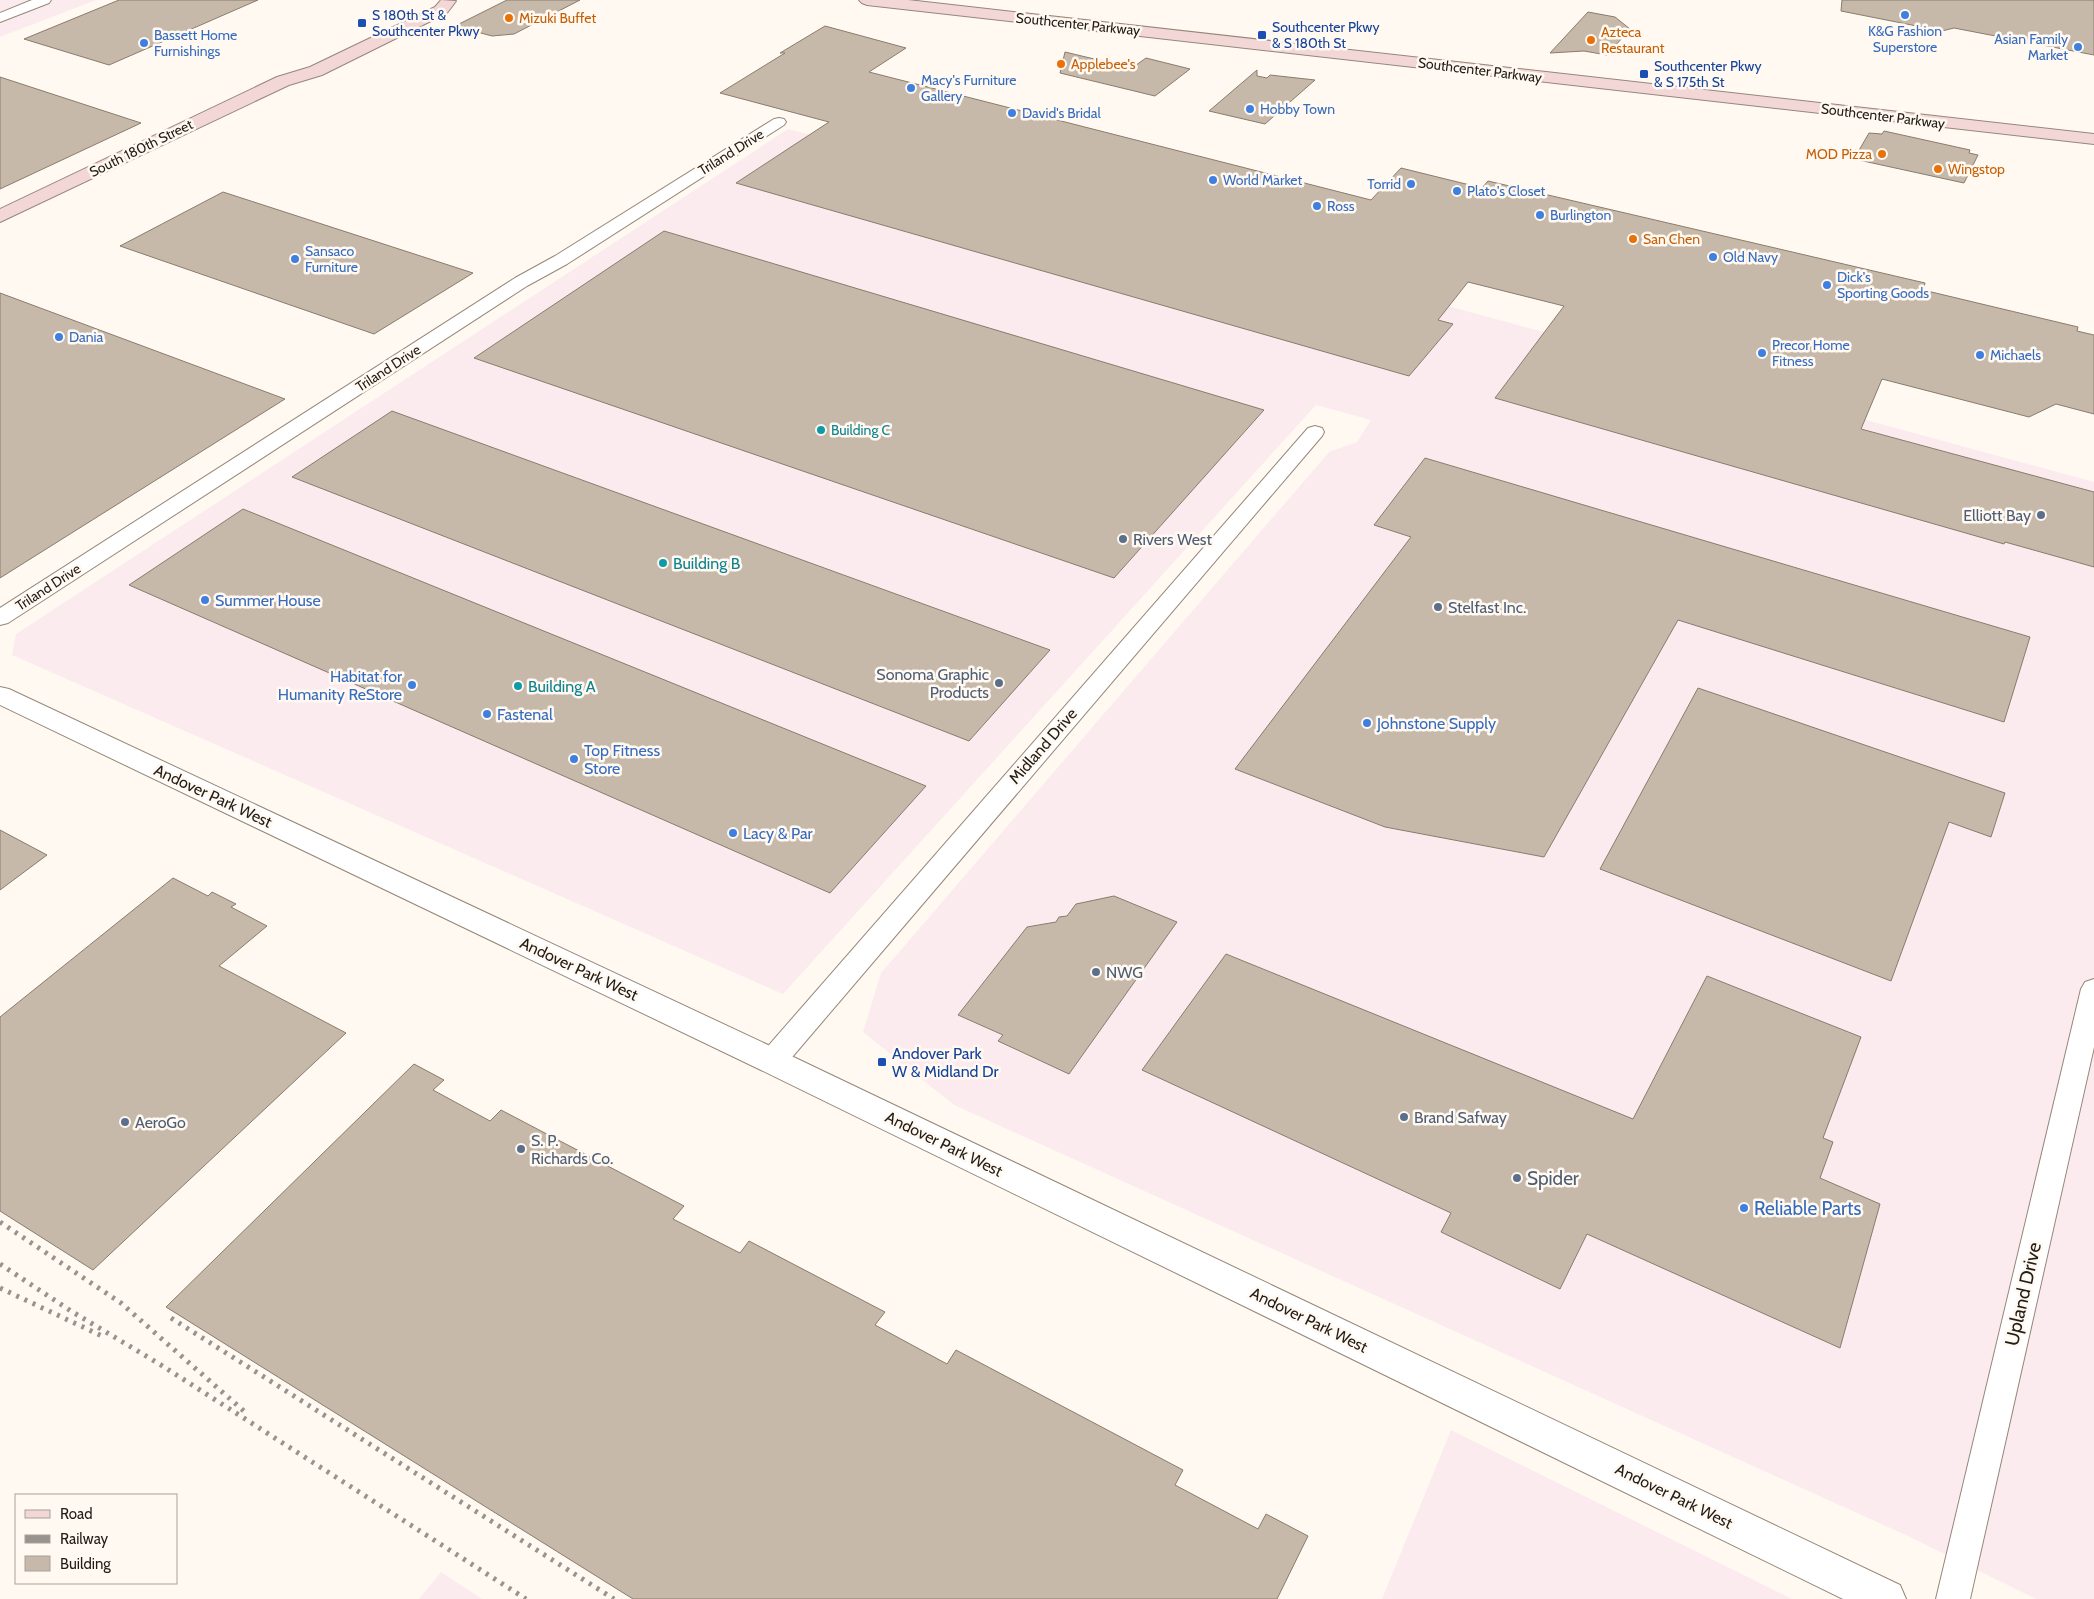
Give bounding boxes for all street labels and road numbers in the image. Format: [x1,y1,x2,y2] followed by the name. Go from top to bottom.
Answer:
[1015,9,1141,39] street label: Southcenter Parkway
[1417,53,1543,87] street label: Southcenter Parkway
[1820,99,1946,133] street label: Southcenter Parkway
[86,115,196,181] street label: South 180th Street
[695,125,767,179] street label: Triland Drive
[352,340,424,396] street label: Triland Drive
[12,559,84,615] street label: Triland Drive
[1005,704,1081,788] street label: Midland Drive
[151,760,276,832] street label: Andover Park West
[517,933,642,1005] street label: Andover Park West
[882,1107,1006,1181] street label: Andover Park West
[2000,1240,2046,1348] street label: Upland Drive
[1247,1283,1371,1357] street label: Andover Park West
[1612,1459,1736,1533] street label: Andover Park West

